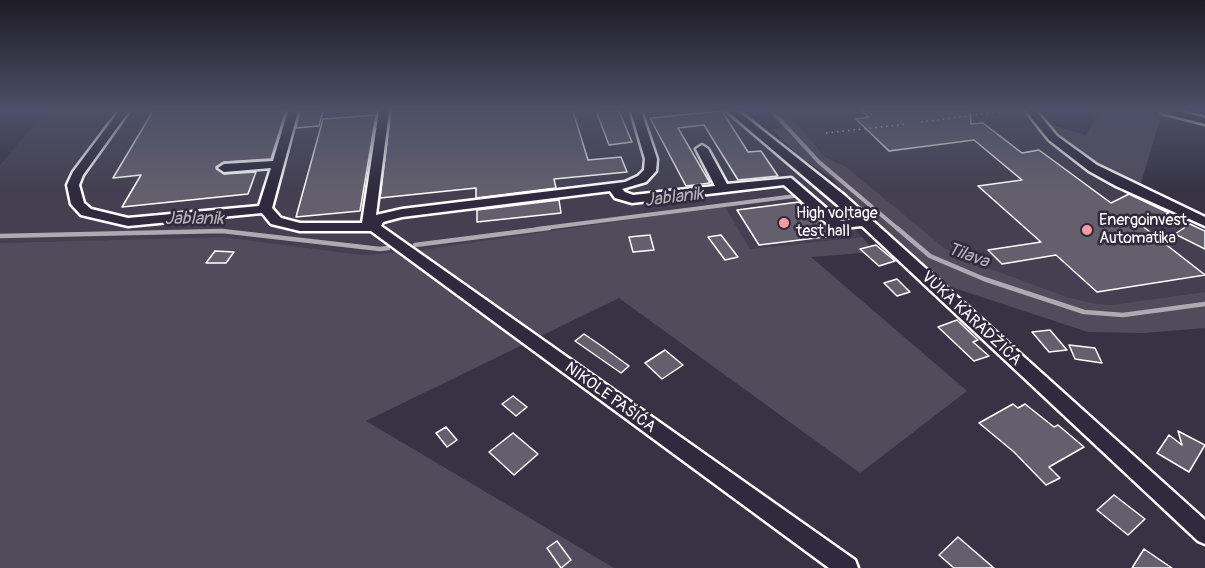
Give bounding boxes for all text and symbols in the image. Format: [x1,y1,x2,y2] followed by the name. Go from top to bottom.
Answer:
[643,184,705,212] water label: Jablanik
[796,204,878,242] place label: High voltage test hall
[165,208,223,230] water label: Jablanik
[1099,211,1187,249] place label: Energoinvest Automatika
[777,216,791,230] marker: High voltage test hall
[1080,223,1094,237] marker: Energoinvest Automatika
[944,239,992,273] water label: Tilava
[917,268,1025,370] street label: VUKA KARADŽIĆA
[561,359,659,437] street label: NIKOLE PAŠIĆA

